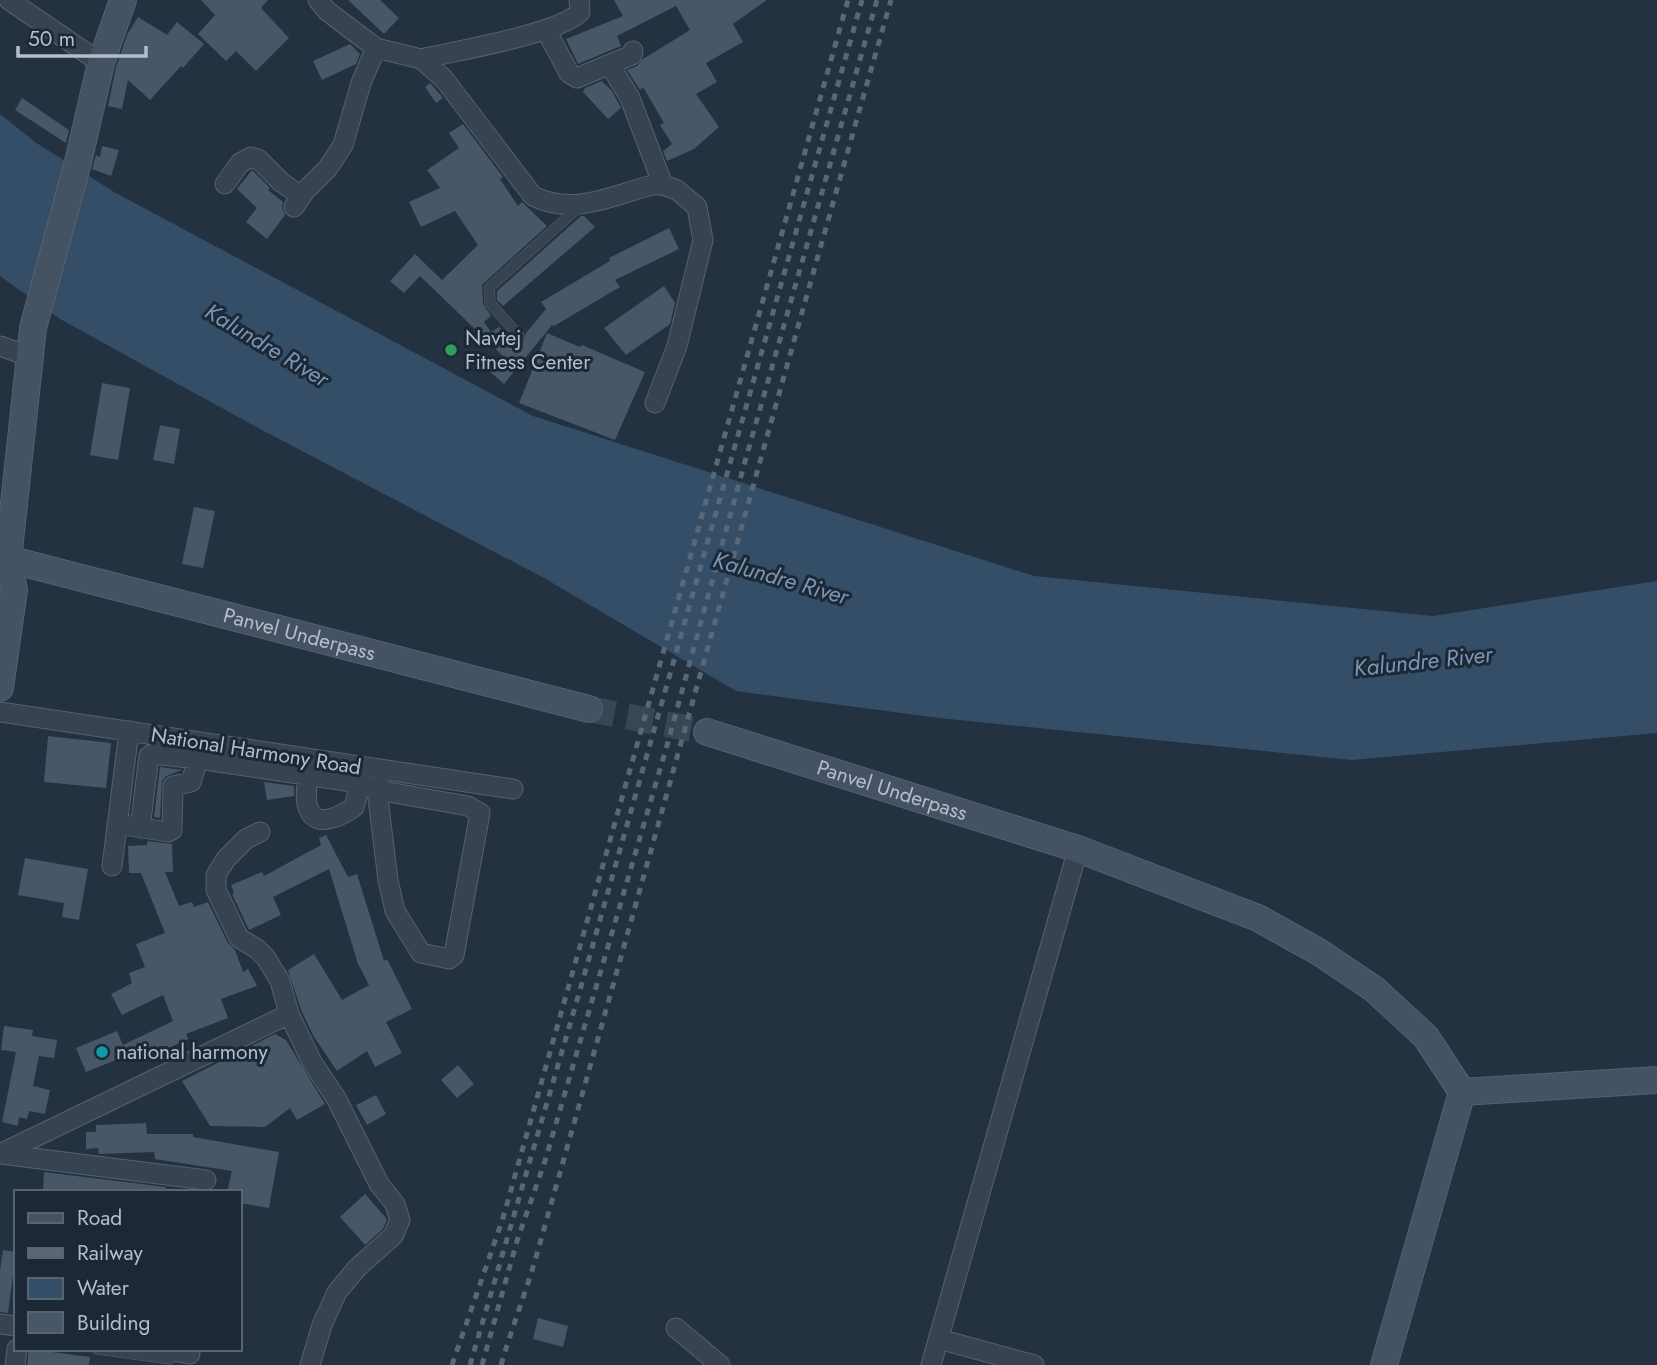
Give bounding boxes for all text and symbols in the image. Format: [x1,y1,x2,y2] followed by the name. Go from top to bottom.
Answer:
[18,14,145,58] scale bar
[28,24,75,54] text: 50 m
[199,295,337,396] water label: Kalundre River
[465,323,591,377] place label: Navtej Fitness Center
[443,342,459,358] marker: Navtej Fitness Center
[709,542,854,614] water label: Kalundre River
[220,600,379,668] street label: Panvel Underpass
[1352,637,1495,685] water label: Kalundre River
[149,720,363,782] street label: National Harmony Road
[813,753,971,828] street label: Panvel Underpass
[116,1037,268,1067] place label: national harmony
[94,1044,110,1060] marker: national harmony
[14,1190,242,1351] legend
[77,1203,122,1233] text: Road
[77,1238,143,1268] text: Railway
[77,1273,130,1303] text: Water
[77,1308,150,1338] text: Building

